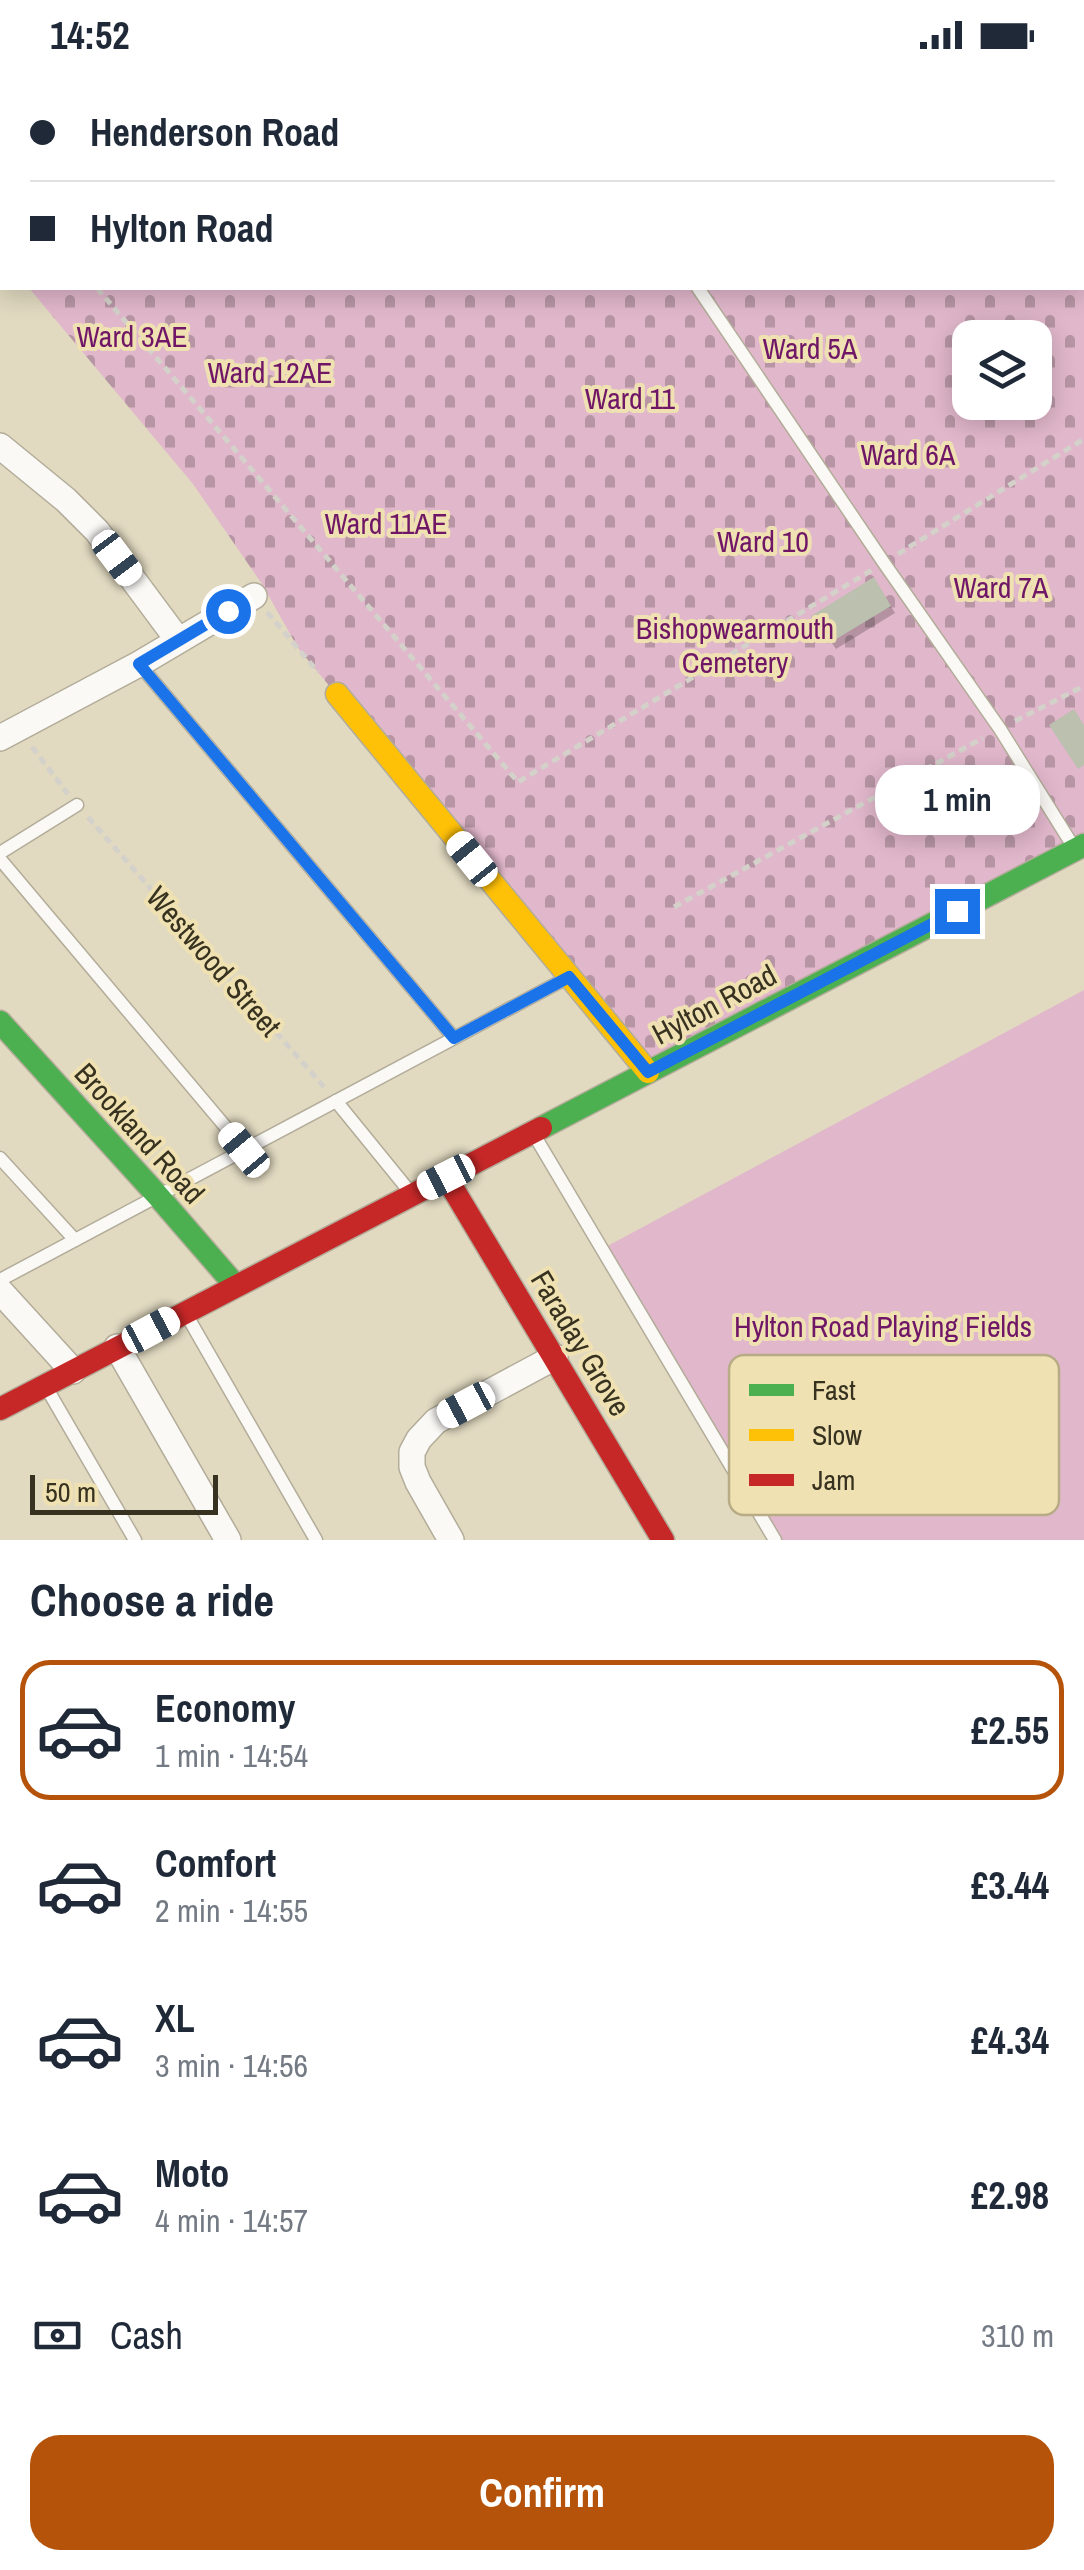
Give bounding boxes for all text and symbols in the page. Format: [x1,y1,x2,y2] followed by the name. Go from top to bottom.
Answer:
[50,10,130,61] text: 14:52
[90,107,339,158] text: Henderson Road
[90,203,274,254] text: Hylton Road
[76,316,188,356] park label: Ward 3AE
[952,320,1052,420] map controls
[952,320,1052,420] button: layers
[763,328,858,368] park label: Ward 5A
[208,352,332,392] park label: Ward 12AE
[585,378,675,418] park label: Ward 11
[861,434,956,474] park label: Ward 6A
[324,503,448,543] park label: Ward 11AE
[717,521,809,561] park label: Ward 10
[87,525,147,591] car
[954,567,1049,607] park label: Ward 7A
[206,589,251,634] route start
[636,608,834,682] park label: Bishopwearmouth Cemetery
[874,766,1040,836] callout: 1 min
[923,778,992,821] text: 1 min
[441,826,503,892] car
[138,877,291,1045] street label: Westwood Street
[935,889,980,934] route end
[645,955,783,1053] street label: Hylton Road
[66,1054,214,1212] street label: Brookland Road
[213,1117,275,1183] car
[412,1150,480,1204] car
[522,1263,640,1423] street label: Faraday Grove
[117,1303,185,1357] car
[734,1306,1032,1346] park label: Hylton Road Playing Fields
[729,1355,1059,1515] legend
[812,1371,856,1409] text: Fast
[432,1378,500,1432] car
[812,1416,862,1454] text: Slow
[812,1461,855,1499] text: Jam
[30,1470,218,1514] scale bar
[45,1473,96,1511] text: 50 m
[30,1569,274,1630] text: Choose a ride
[155,1683,295,1734] text: Economy
[35,1685,125,1775] icon: car
[971,1705,1049,1756] text: £2.55
[155,1734,308,1777] text: 1 min · 14:54
[155,1838,276,1889] text: Comfort
[35,1840,125,1930] icon: car
[971,1860,1049,1911] text: £3.44
[155,1889,308,1932] text: 2 min · 14:55
[155,1993,195,2044] text: XL
[35,1995,125,2085] icon: car
[971,2015,1049,2066] text: £4.34
[155,2044,308,2087] text: 3 min · 14:56
[155,2148,229,2199] text: Moto
[35,2150,125,2240] icon: car
[971,2170,1049,2221] text: £2.98
[155,2199,308,2242] text: 4 min · 14:57
[30,2308,85,2363] icon: cash
[110,2310,183,2361] text: Cash
[981,2314,1054,2357] text: 310 m
[30,2435,1054,2550] button: Confirm

